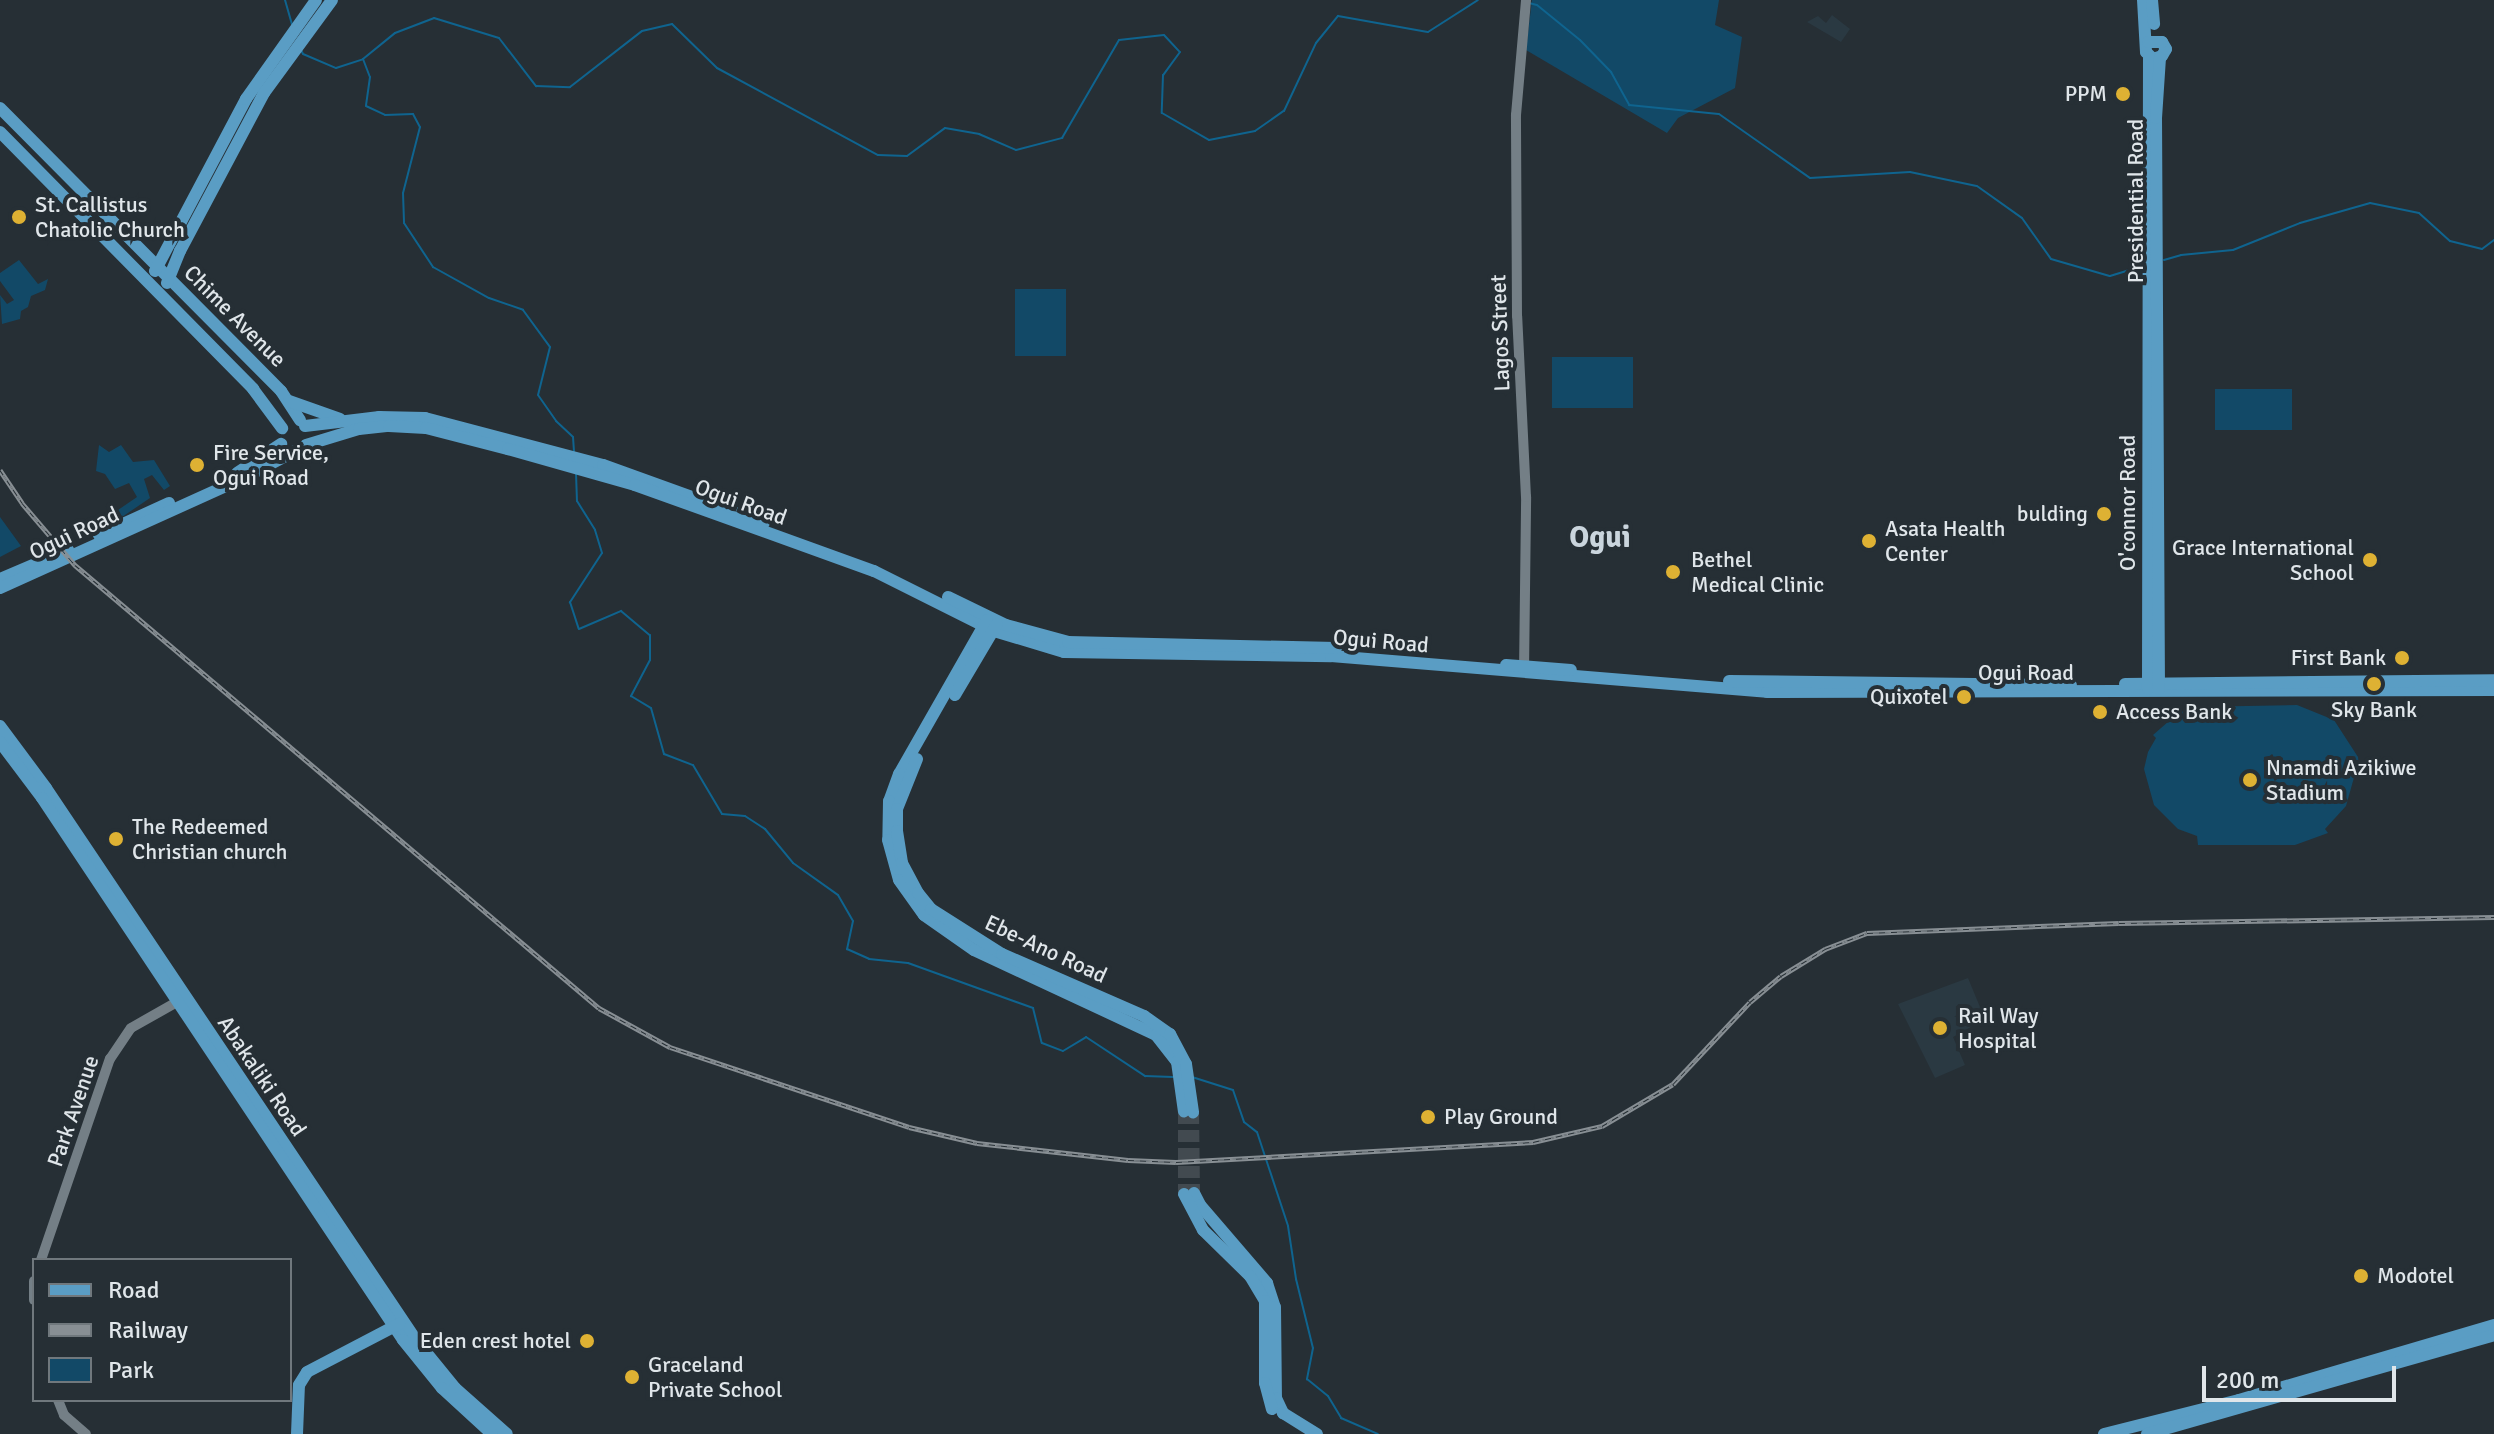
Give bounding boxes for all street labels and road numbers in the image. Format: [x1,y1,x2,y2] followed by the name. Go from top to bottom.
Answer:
[2123,119,2149,283] street label: Presidential Road
[178,259,292,373] street label: Chime Avenue
[1485,274,1515,392] street label: Lagos Street
[2115,435,2141,571] street label: O'connor Road
[691,473,791,531] street label: Ogui Road
[25,501,123,565] street label: Ogui Road
[1332,624,1430,658] street label: Ogui Road
[1978,660,2074,686] street label: Ogui Road
[981,909,1111,989] street label: Ebe-Ano Road
[212,1011,312,1141] street label: Abakaliki Road
[42,1052,104,1170] street label: Park Avenue

